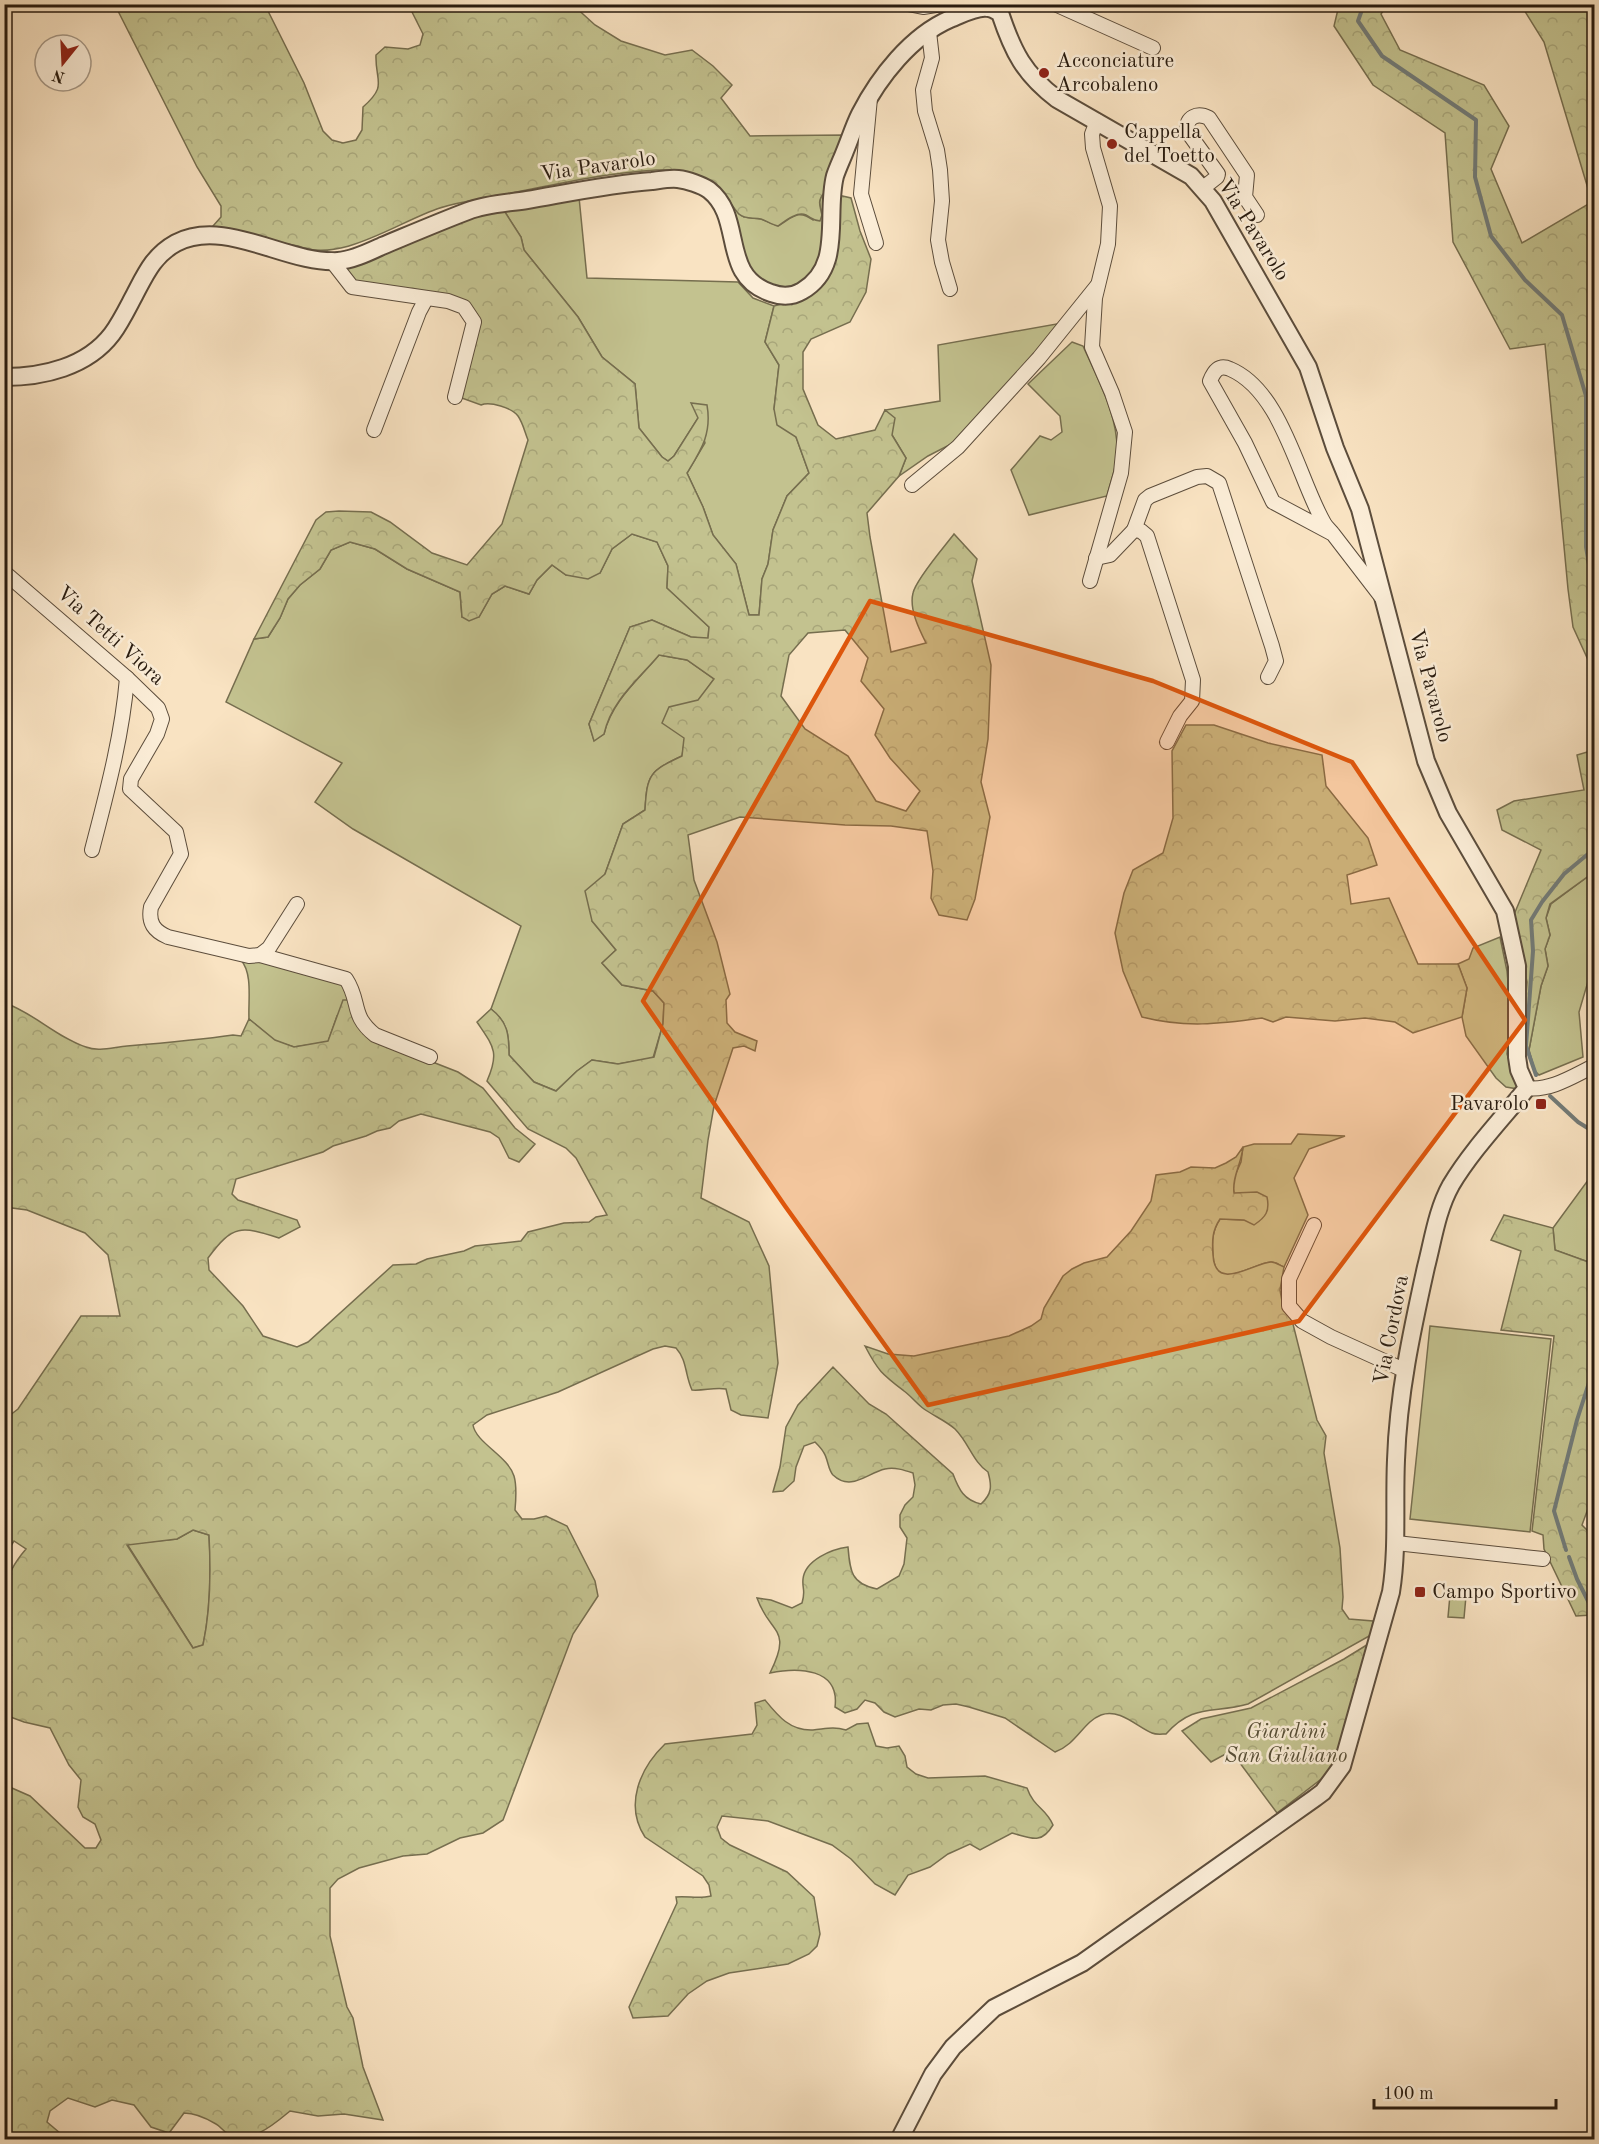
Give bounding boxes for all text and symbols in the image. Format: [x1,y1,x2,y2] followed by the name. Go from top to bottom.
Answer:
[33,33,93,93] north arrow
[1056,51,1174,96] place label: Acconciature Arcobaleno
[50,66,67,85] text: N
[1037,66,1051,80] marker: Acconciature Arcobaleno
[1124,122,1215,167] place label: Cappella del Toetto
[1105,137,1119,151] marker: Cappella del Toetto
[539,149,657,185] street label: Via Pavarolo
[1213,175,1293,285] street label: Via Pavarolo
[52,582,168,690] street label: Via Tetti Viora
[1405,627,1455,745] street label: Via Pavarolo
[1450,1094,1529,1115] place label: Pavarolo
[1534,1097,1548,1111] marker: Pavarolo
[1371,1273,1413,1387] street label: Via Cordova
[1432,1582,1577,1603] place label: Campo Sportivo
[1413,1585,1427,1599] marker: Campo Sportivo
[1225,1722,1347,1767] park label: Giardini San Giuliano
[1374,2072,1556,2110] scale bar
[1383,2085,1434,2103] text: 100 m

